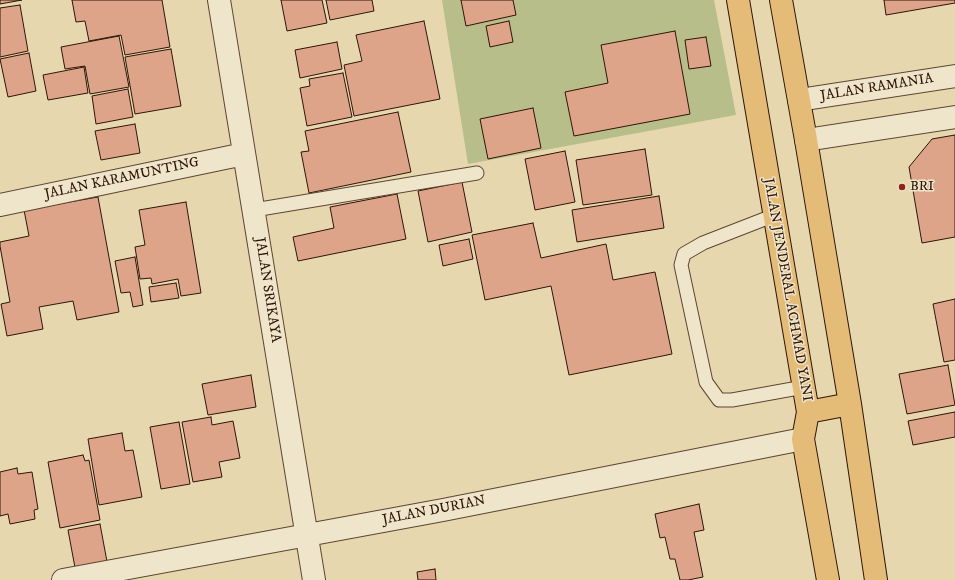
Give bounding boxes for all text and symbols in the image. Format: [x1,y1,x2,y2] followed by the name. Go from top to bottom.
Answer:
[819,71,935,105] street label: JALAN RAMANIA
[43,154,201,204] street label: JALAN KARAMUNTING
[759,177,815,403] street label: JALAN JENDERAL ACHMAD YANI
[910,179,934,195] place label: BRI
[897,182,907,192] marker: BRI
[250,236,284,344] street label: JALAN SRIKAYA
[381,493,487,529] street label: JALAN DURIAN

